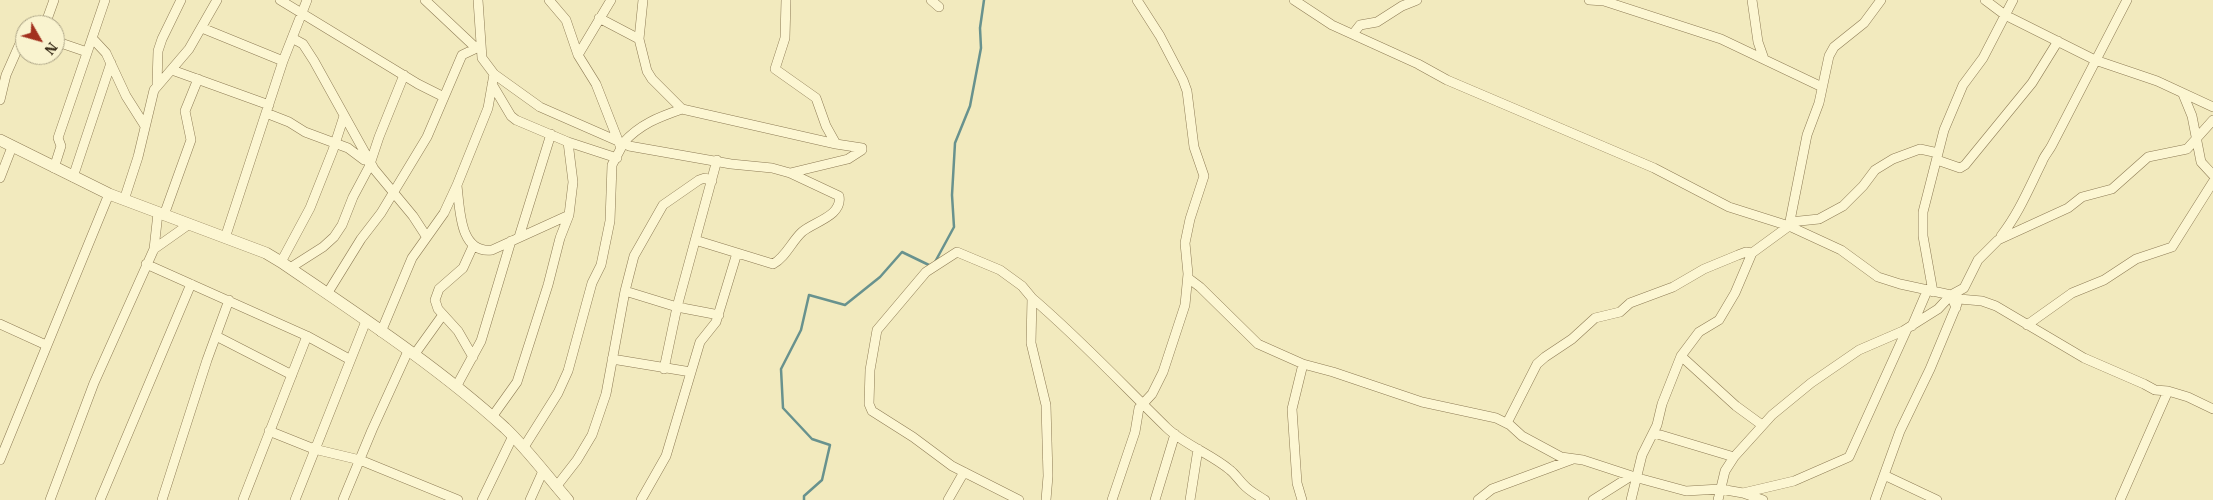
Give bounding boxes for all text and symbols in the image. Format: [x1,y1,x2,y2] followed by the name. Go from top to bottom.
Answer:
[15,15,65,65] north arrow
[41,39,62,59] text: N

